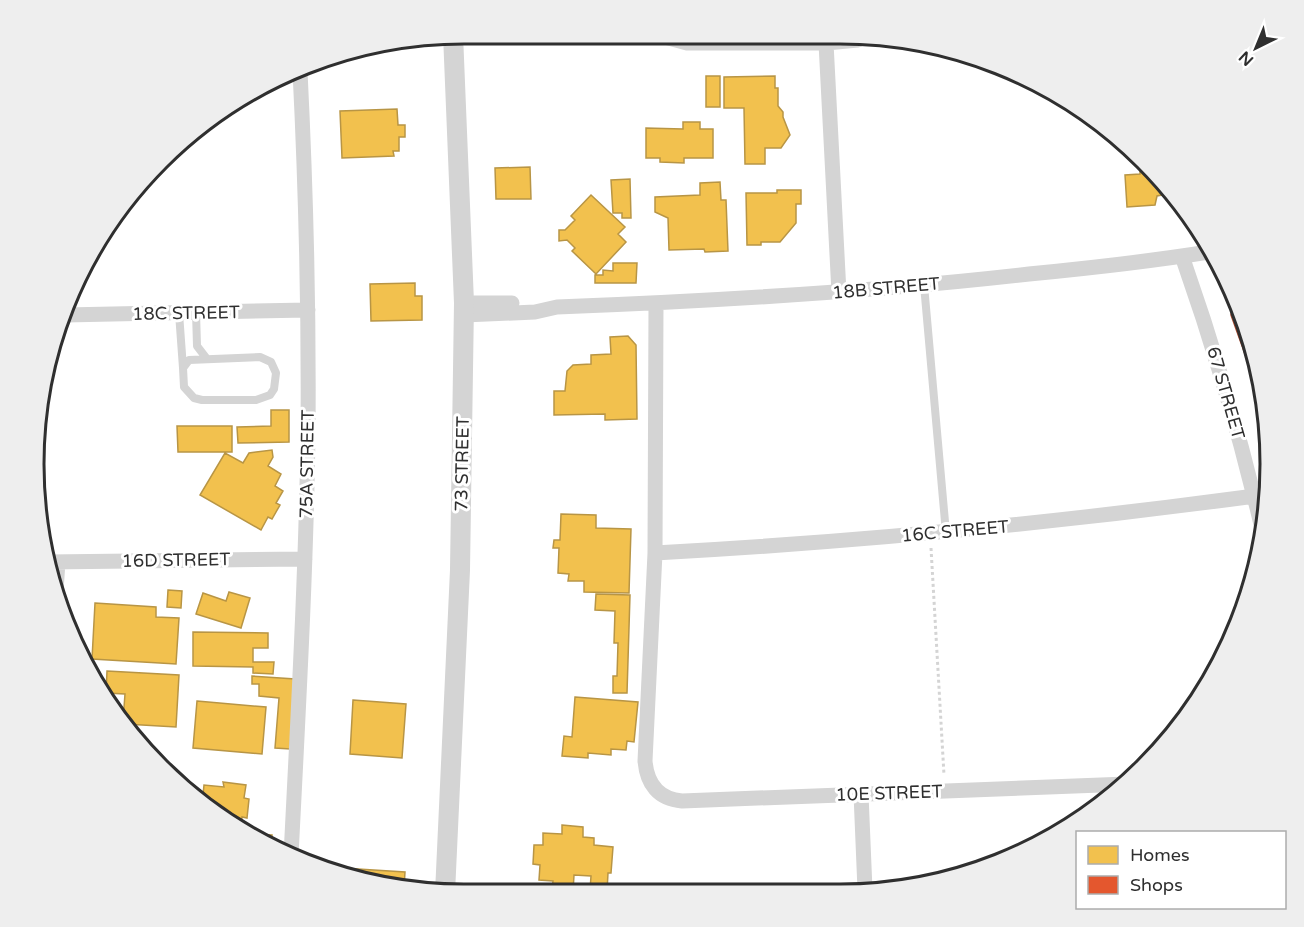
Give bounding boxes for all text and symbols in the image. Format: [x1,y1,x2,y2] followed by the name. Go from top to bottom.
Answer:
[1226,18,1286,78] north arrow
[1235,47,1258,70] text: N
[831,272,941,304] street label: 18B STREET
[132,301,240,325] street label: 18C STREET
[1202,344,1250,442] street label: 67 STREET
[295,409,319,519] street label: 75A STREET
[450,416,474,512] street label: 73 STREET
[900,515,1010,547] street label: 16C STREET
[121,548,231,572] street label: 16D STREET
[835,780,943,806] street label: 10E STREET
[1076,831,1286,909] legend
[1130,844,1190,866] text: Homes
[1130,874,1183,896] text: Shops

